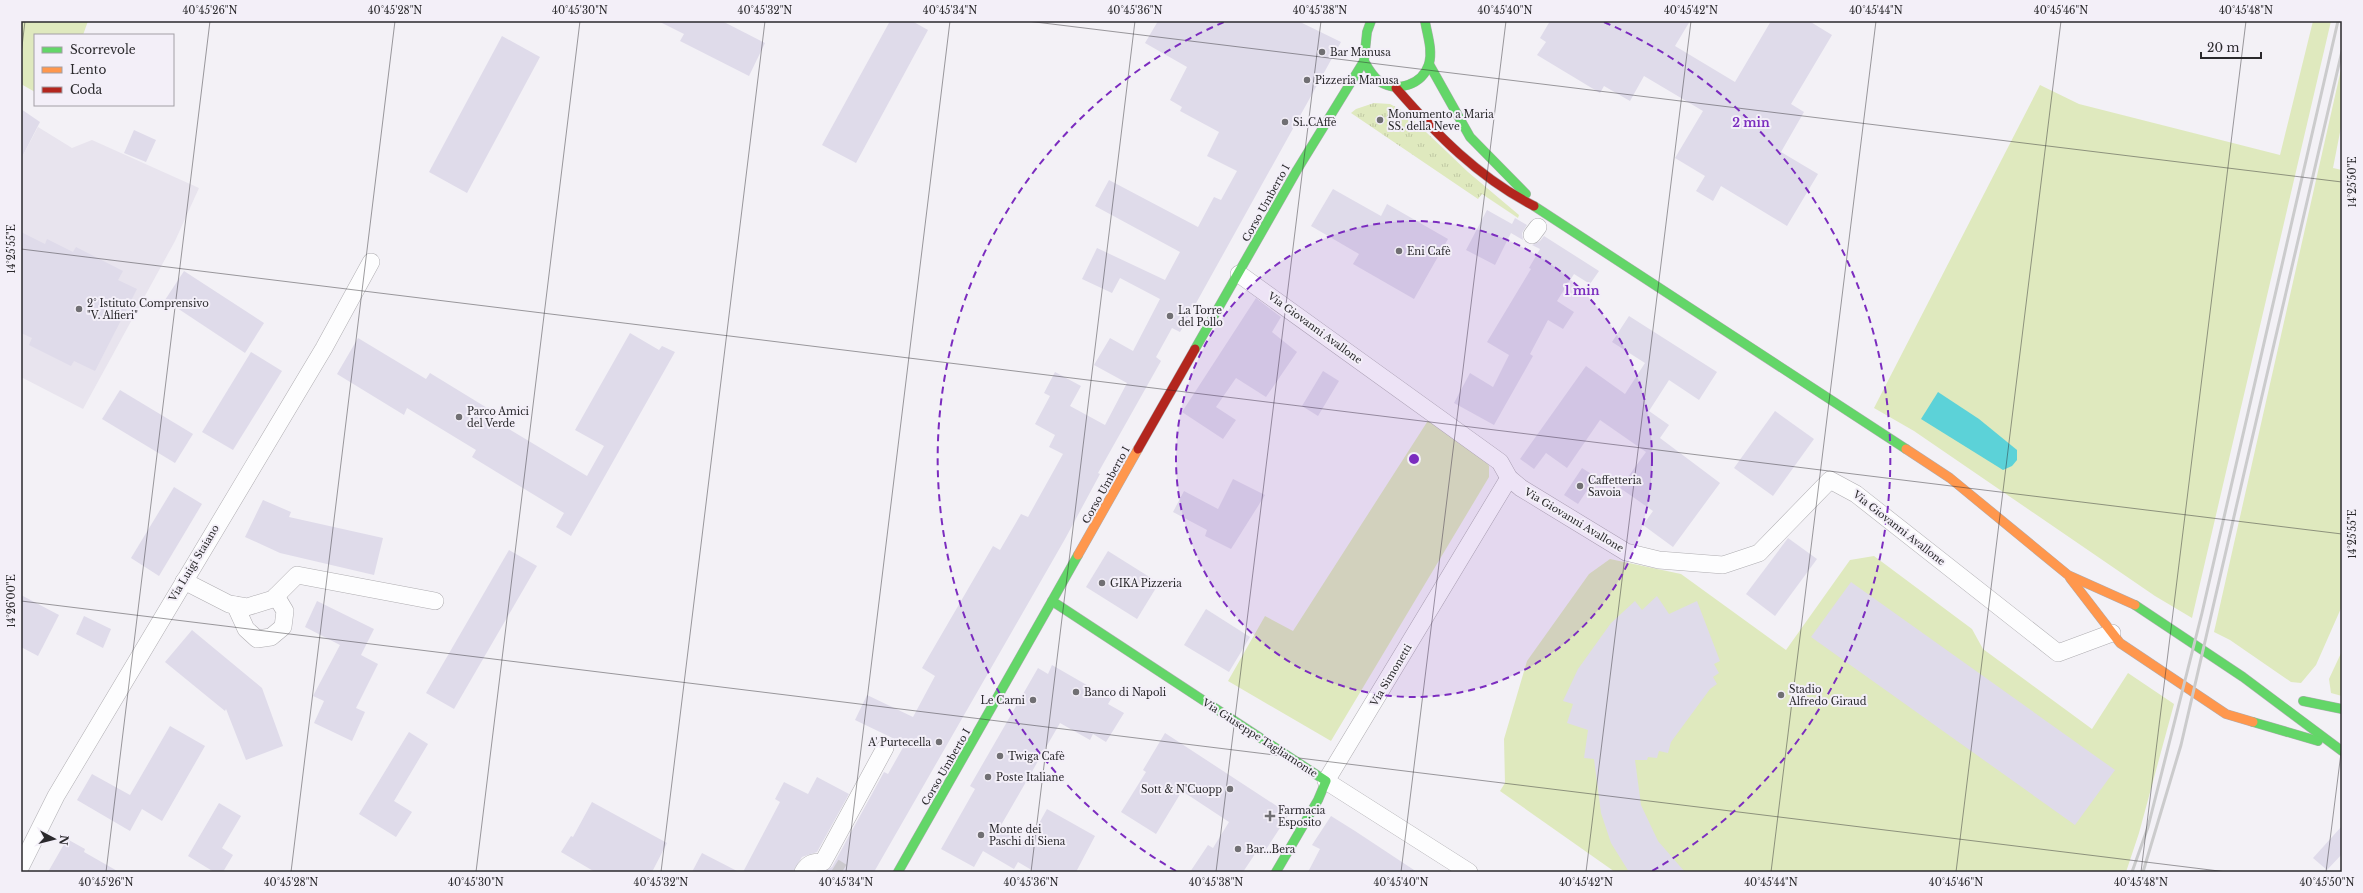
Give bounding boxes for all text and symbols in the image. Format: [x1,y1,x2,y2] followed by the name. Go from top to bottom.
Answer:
[182,4,238,17] text: 40°45'26"N
[368,4,422,17] text: 40°45'28"N
[552,4,608,17] text: 40°45'30"N
[738,4,792,17] text: 40°45'32"N
[923,4,977,17] text: 40°45'34"N
[1107,4,1163,17] text: 40°45'36"N
[1293,4,1347,17] text: 40°45'38"N
[1477,4,1533,17] text: 40°45'40"N
[1664,4,1718,17] text: 40°45'42"N
[1849,4,1903,17] text: 40°45'44"N
[2034,4,2088,17] text: 40°45'46"N
[2219,4,2273,17] text: 40°45'48"N
[34,34,174,106] legend
[2201,34,2261,60] scale bar
[2207,40,2239,55] text: 20 m
[70,42,136,57] text: Scorrevole
[1330,46,1391,59] place label: Bar Manusa
[1317,47,1327,57] marker: Bar Manusa
[70,62,106,77] text: Lento
[1315,74,1399,87] place label: Pizzeria Manusa
[1302,75,1312,85] marker: Pizzeria Manusa
[70,82,103,97] text: Coda
[1388,108,1494,133] place label: Monumento a Maria SS. della Neve
[1375,115,1385,125] marker: Monumento a Maria SS. della Neve
[1732,115,1770,130] text: 2 min
[1293,116,1337,129] place label: Si..CAffè
[1280,117,1290,127] marker: Si..CAffè
[2346,156,2359,208] text: 14°25'50"E
[1239,162,1293,244] street label: Corso Umberto I
[5,224,18,274] text: 14°25'55"E
[1407,245,1451,258] place label: Eni Cafè
[1394,246,1404,256] marker: Eni Cafè
[1565,283,1600,298] text: 1 min
[1264,289,1365,367] street label: Via Giovanni Avallone
[87,297,209,322] place label: 2° Istituto Comprensivo "V. Alfieri"
[74,304,84,314] marker: 2° Istituto Comprensivo "V. Alfieri"
[1178,304,1223,329] place label: La Torre del Pollo
[1165,311,1175,321] marker: La Torre del Pollo
[467,405,530,430] place label: Parco Amici del Verde
[454,412,464,422] marker: Parco Amici del Verde
[1079,444,1133,526] street label: Corso Umberto I
[1407,452,1421,466] centre of rings
[1588,474,1642,499] place label: Caffetteria Savoia
[1575,481,1585,491] marker: Caffetteria Savoia
[1521,485,1626,555] street label: Via Giovanni Avallone
[1850,487,1948,568] street label: Via Giovanni Avallone
[2346,509,2359,559] text: 14°25'55"E
[165,522,222,605] street label: Via Luigi Staiano
[5,574,18,628] text: 14°26'00"E
[1110,577,1182,590] place label: GIKA Pizzeria
[1097,578,1107,588] marker: GIKA Pizzeria
[1367,641,1415,709] street label: Via Simonetti
[1788,683,1867,708] place label: Stadio Alfredo Giraud
[1084,686,1167,699] place label: Banco di Napoli
[1071,687,1081,697] marker: Banco di Napoli
[1776,690,1786,700] marker: Stadio Alfredo Giraud
[981,694,1026,707] place label: Le Carni
[1028,695,1038,705] marker: Le Carni
[1199,695,1320,780] street label: Via Giuseppe Tagliamonte
[919,726,973,808] street label: Corso Umberto I
[867,736,931,749] place label: A' Purtecella
[934,737,944,747] marker: A' Purtecella
[1008,750,1065,763] place label: Twiga Cafè
[995,751,1005,761] marker: Twiga Cafè
[996,771,1064,784] place label: Poste Italiane
[983,772,993,782] marker: Poste Italiane
[1141,783,1222,796] place label: Sott & N'Cuopp
[1225,784,1235,794] marker: Sott & N'Cuopp
[1278,804,1326,829] place label: Farmacia Esposito
[1265,811,1275,821] marker: Farmacia Esposito
[34,819,74,859] north arrow
[989,823,1066,848] place label: Monte dei Paschi di Siena
[976,830,986,840] marker: Monte dei Paschi di Siena
[56,834,72,847] text: N
[1246,843,1296,856] place label: Bar...Bera
[1233,844,1243,854] marker: Bar...Bera
[78,876,134,889] text: 40°45'26"N
[264,876,318,889] text: 40°45'28"N
[448,876,504,889] text: 40°45'30"N
[634,876,688,889] text: 40°45'32"N
[819,876,873,889] text: 40°45'34"N
[1003,876,1059,889] text: 40°45'36"N
[1189,876,1243,889] text: 40°45'38"N
[1373,876,1429,889] text: 40°45'40"N
[1559,876,1613,889] text: 40°45'42"N
[1744,876,1798,889] text: 40°45'44"N
[1929,876,1983,889] text: 40°45'46"N
[2114,876,2168,889] text: 40°45'48"N
[2299,876,2355,889] text: 40°45'50"N

